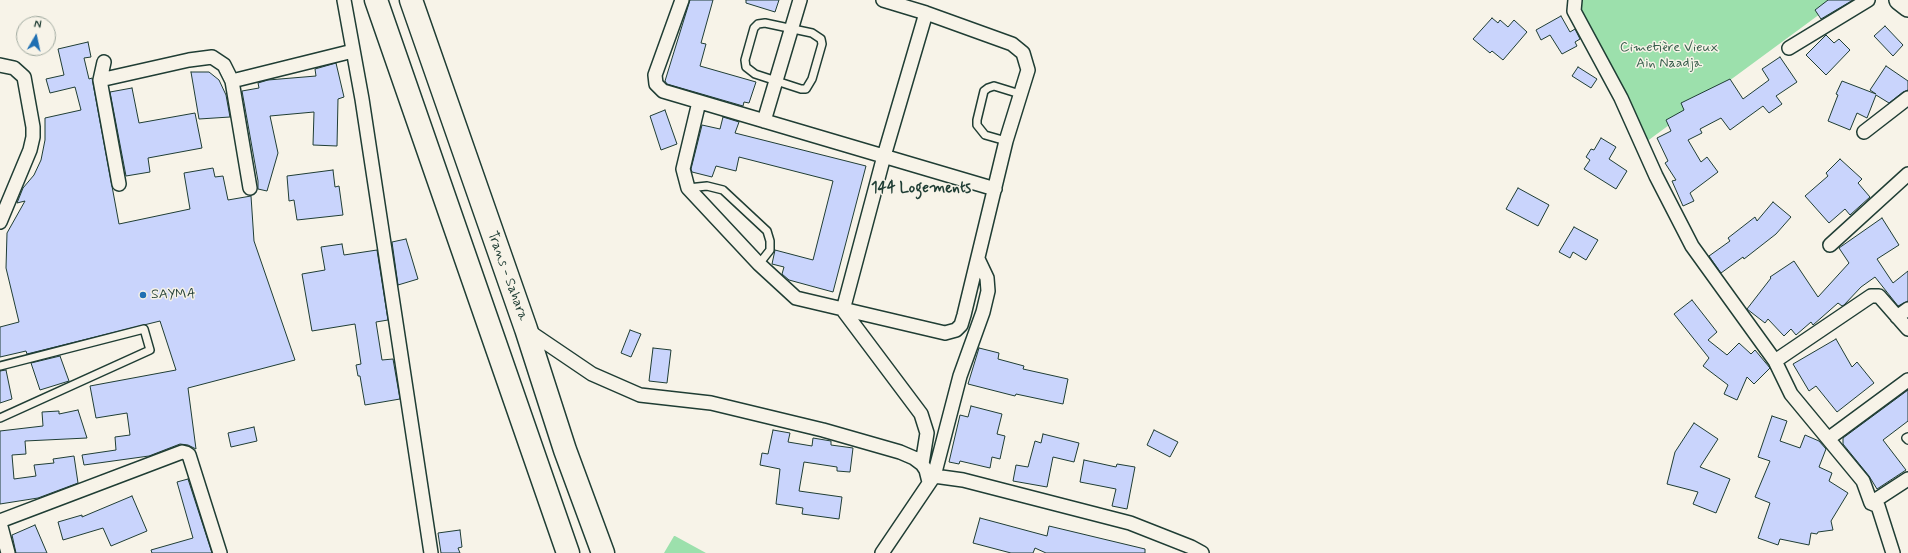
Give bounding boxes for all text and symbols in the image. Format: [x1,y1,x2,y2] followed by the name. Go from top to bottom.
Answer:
[16,16,56,56] north arrow
[33,18,42,33] text: N
[1620,40,1718,72] park label: Cimetière Vieux Ain Naadja
[871,180,971,198] district label: 144 Logements
[483,229,531,323] street label: Trans - Sahara
[151,287,195,303] place label: SAYMA
[138,290,148,300] marker: SAYMA

